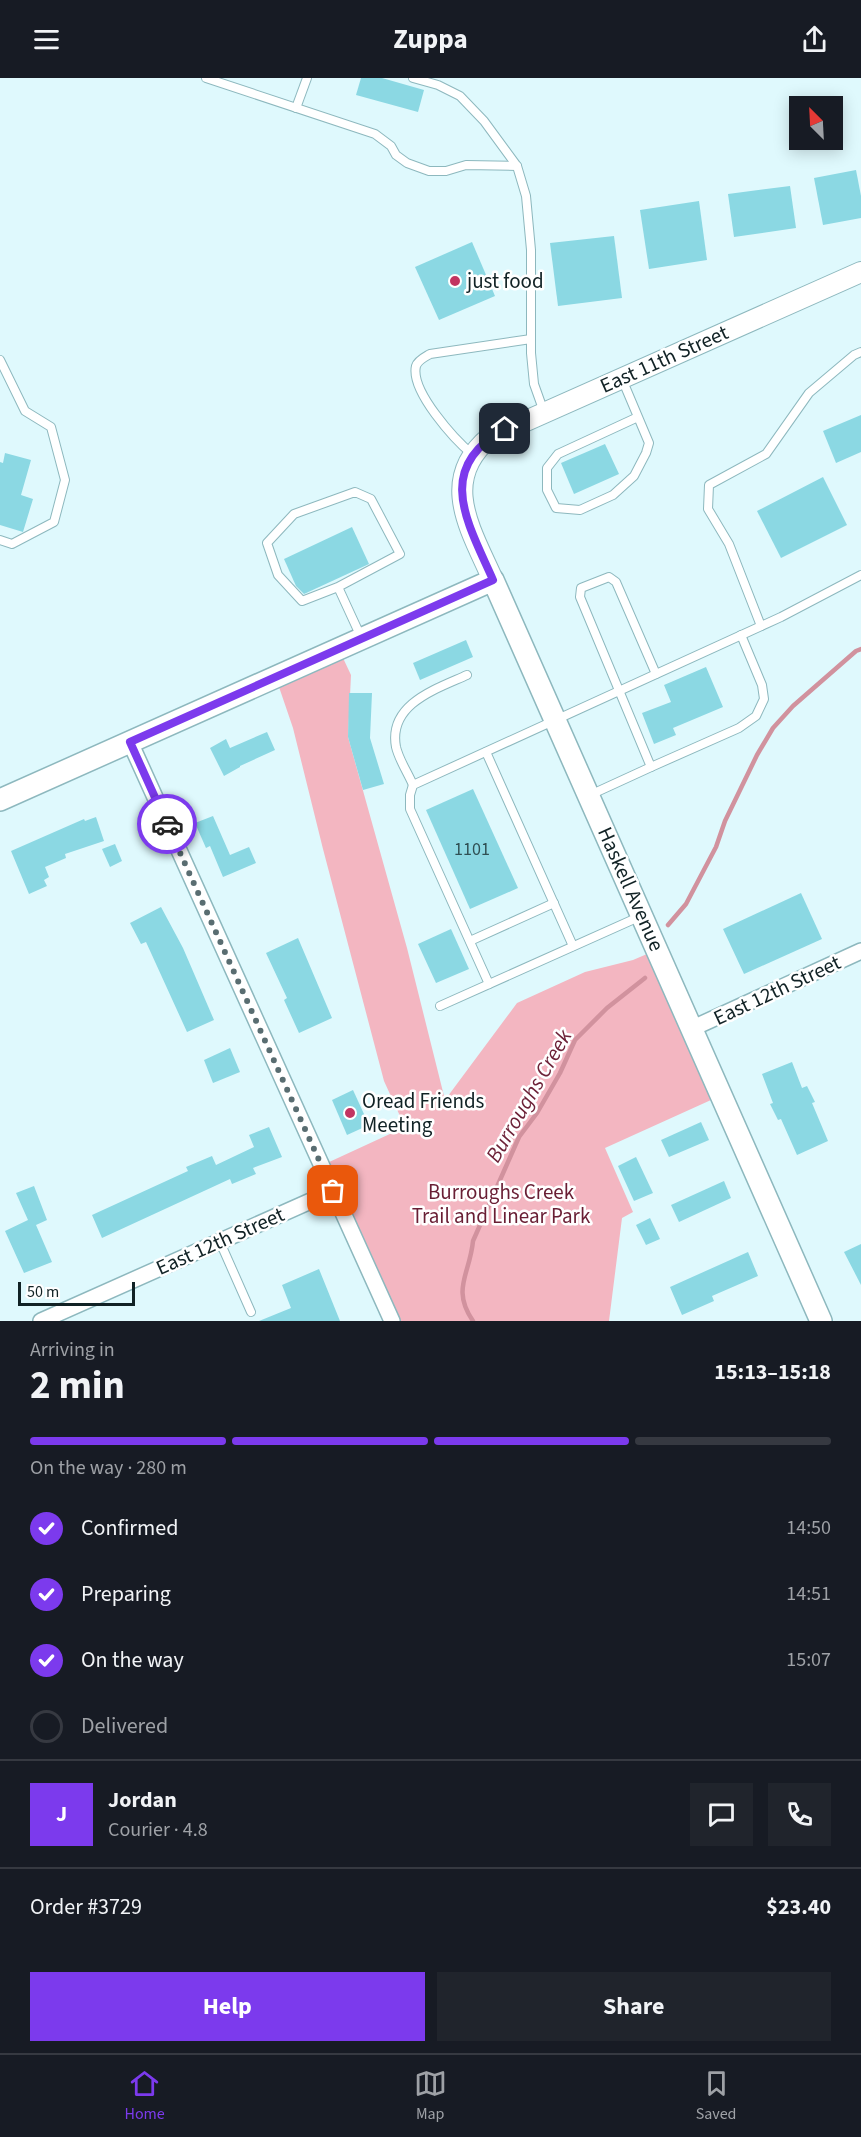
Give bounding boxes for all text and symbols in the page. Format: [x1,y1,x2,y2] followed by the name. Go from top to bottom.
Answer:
[393,20,468,59] text: Zuppa
[30,23,63,56] icon: menu
[798,23,831,56] icon: share
[789,96,843,150] north arrow
[789,96,843,150] map controls
[466,266,544,296] place label: just food
[448,274,462,288] marker: just food
[595,317,733,401] street label: East 11th Street
[479,403,530,454] pin
[488,412,521,445] icon: home
[137,794,197,854] courier
[151,808,184,841] icon: car
[590,822,672,956] street label: Haskell Avenue
[454,837,490,862] house number: 1101
[708,947,846,1033] street label: East 12th Street
[478,1023,580,1169] water label: Burroughs Creek
[362,1086,485,1140] place label: Oread Friends Meeting
[343,1106,357,1120] marker: Oread Friends Meeting
[307,1165,358,1216] pin
[316,1174,349,1207] icon: bag
[412,1177,591,1231] park label: Burroughs Creek Trail and Linear Park
[151,1199,289,1283] street label: East 12th Street
[18,1279,135,1306] scale bar
[27,1281,59,1303] text: 50 m
[30,1336,115,1364] text: Arriving in
[714,1356,831,1388] text: 15:13–15:18
[30,1358,125,1414] text: 2 min
[30,1454,187,1482] text: On the way · 280 m
[30,1512,63,1545] icon: check
[81,1512,178,1544] text: Confirmed
[786,1514,831,1542] text: 14:50
[30,1578,63,1611] icon: check
[81,1578,171,1610] text: Preparing
[786,1580,831,1608] text: 14:51
[30,1644,63,1677] icon: check
[81,1644,184,1676] text: On the way
[786,1646,831,1674] text: 15:07
[81,1710,168,1742] text: Delivered
[690,1783,753,1846] button: chat
[768,1783,831,1846] button: phone
[108,1784,177,1816] text: Jordan
[56,1798,67,1830] text: J
[108,1816,208,1844] text: Courier · 4.8
[30,1891,142,1923] text: Order #3729
[766,1891,831,1923] text: $23.40
[30,1972,425,2041] button: Help
[437,1972,831,2041] button: Share
[124,2067,165,2125] tab: Home
[414,2067,447,2125] tab: Map
[696,2067,737,2125] tab: Saved

